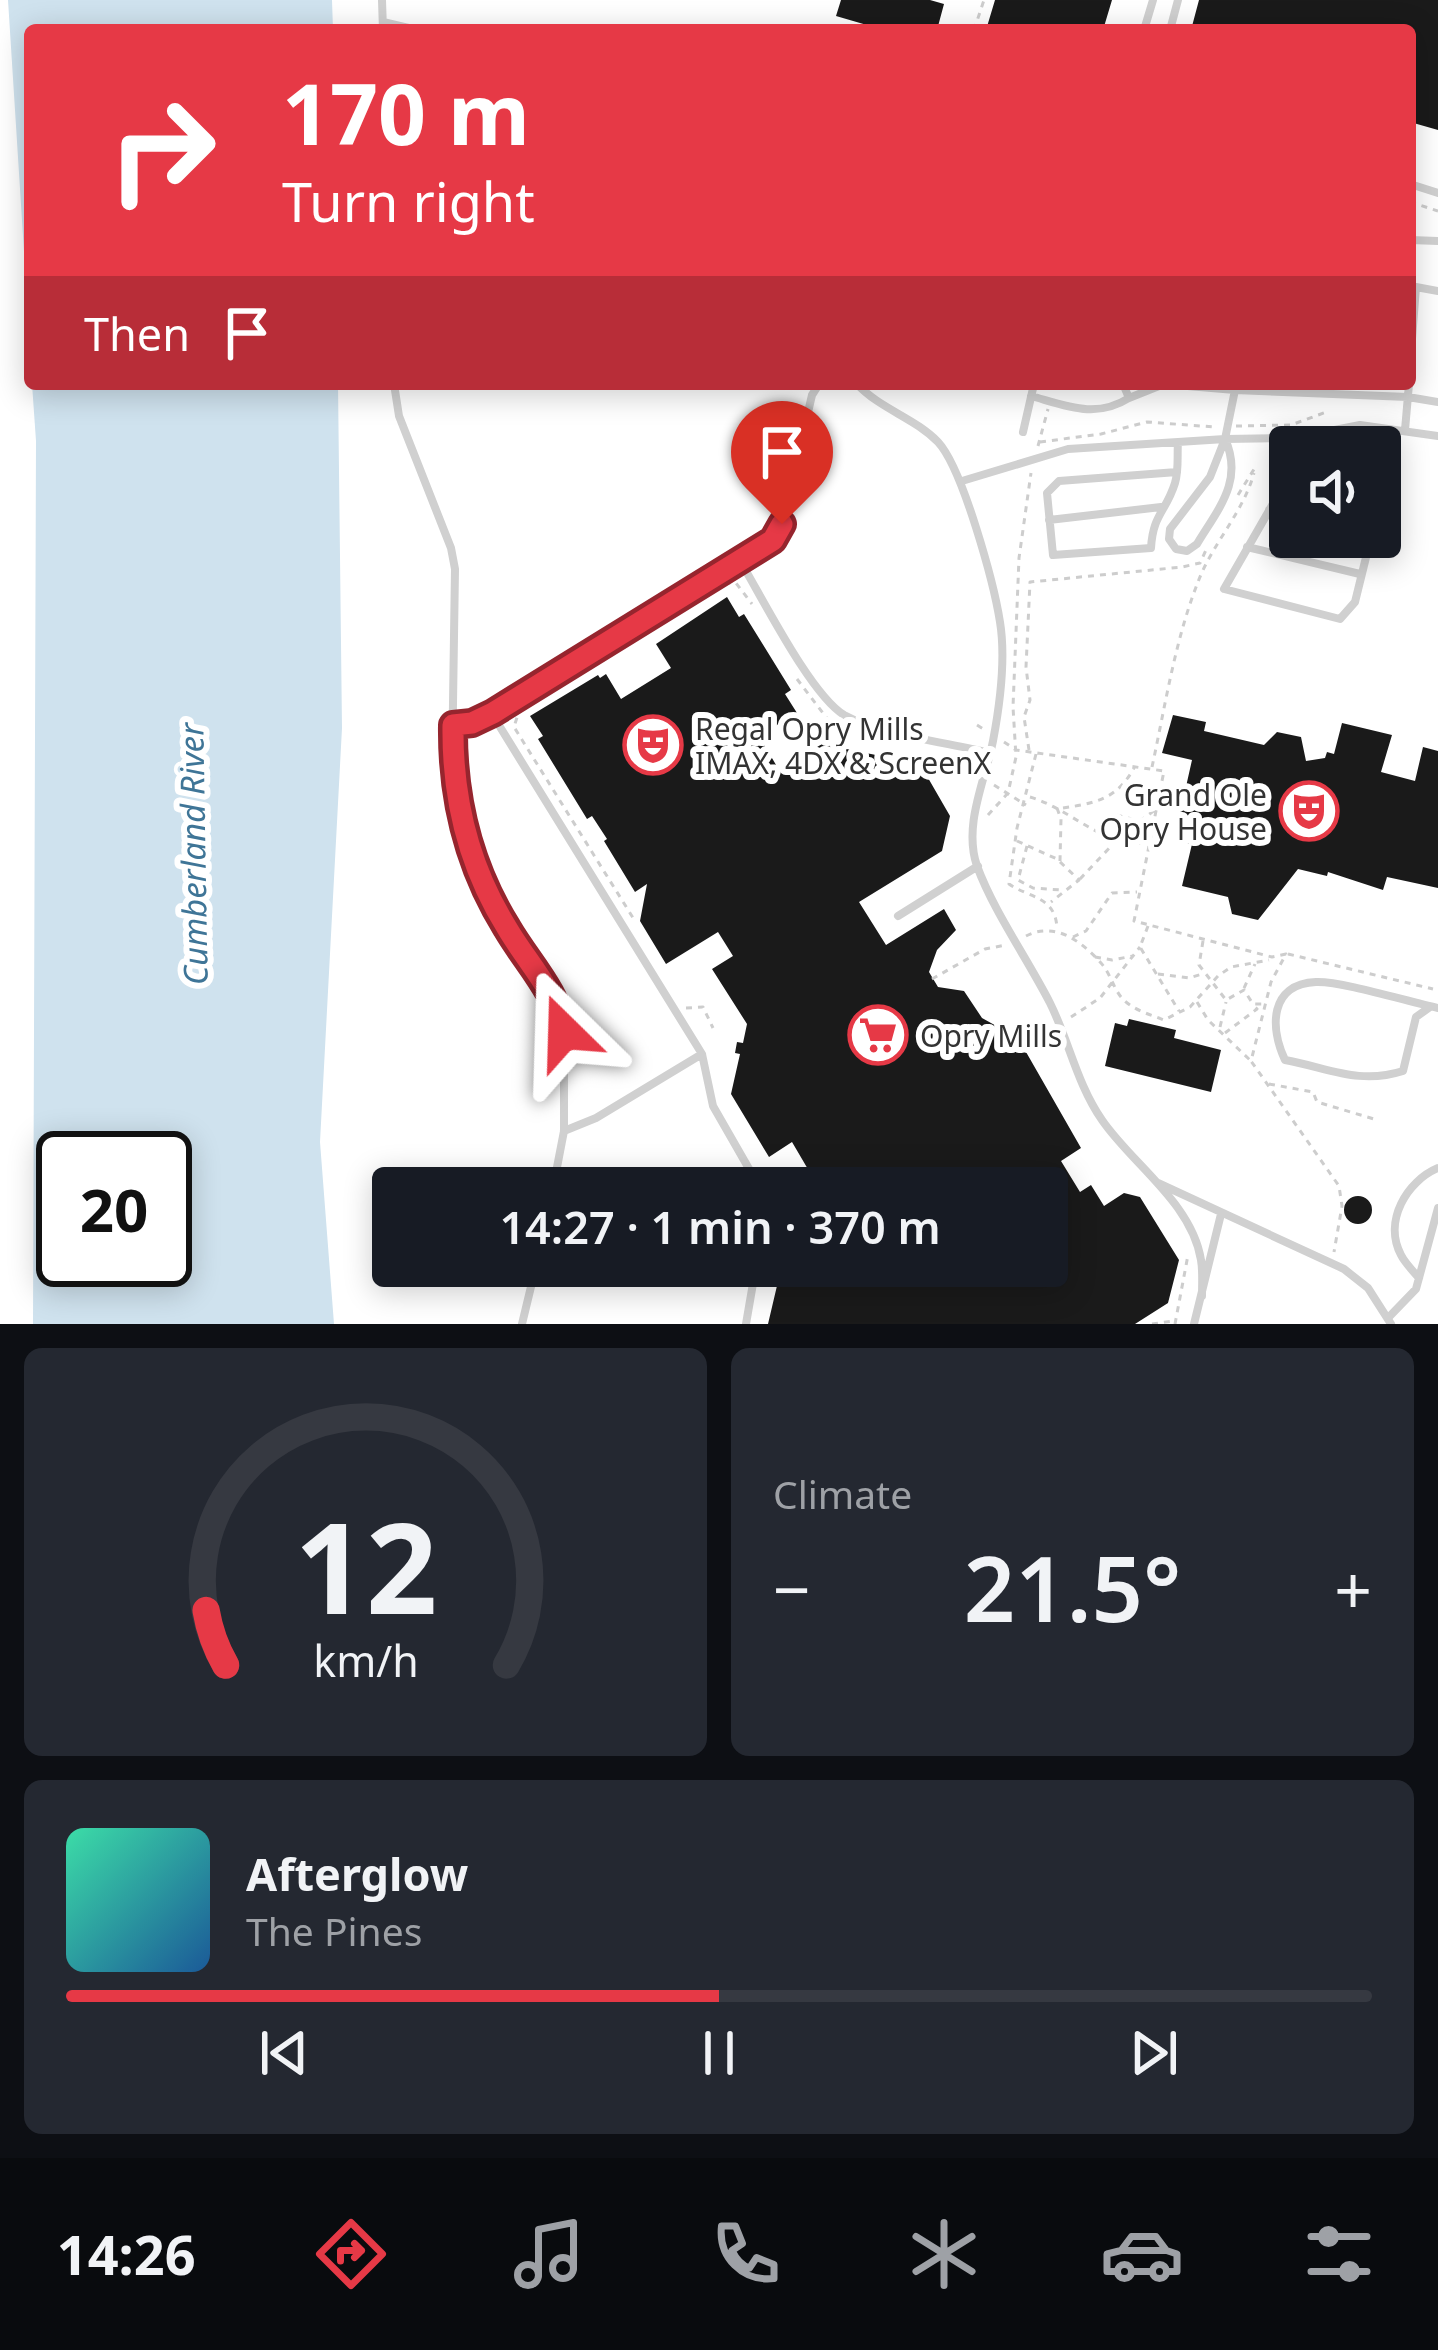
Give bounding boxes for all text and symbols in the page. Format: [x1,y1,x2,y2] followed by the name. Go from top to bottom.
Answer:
[282,55,530,170] text: 170 m
[84,72,240,228] icon: right
[282,164,535,238] text: Turn right
[214,300,280,366] icon: arrive
[84,303,190,364] text: Then
[731,401,833,524] pin
[749,419,815,485] icon: arrive
[1269,426,1401,558] map controls
[1269,426,1401,558] button: sound
[695,708,992,783] place label: Regal Opry Mills IMAX, 4DX & ScreenX
[622,714,684,776] theatre icon: Regal Opry Mills IMAX, 4DX & ScreenX
[168,720,218,986] water label: Cumberland River
[1099,774,1267,849] place label: Grand Ole Opry House
[1278,780,1340,842] theatre icon: Grand Ole Opry House
[501,969,627,1095] position arrow
[847,1004,909,1066] supermarket icon: Opry Mills
[920,1015,1062,1056] place label: Opry Mills
[36,1131,192,1287] speed limit sign: 20
[499,1196,941,1257] text: 14:27 · 1 min · 370 m
[773,1467,912,1520] text: Climate
[294,1481,437,1651] text: 12
[964,1526,1181,1648] text: 21.5°
[773,1543,811,1633] text: −
[1334,1543,1372,1633] text: +
[313,1631,418,1690] text: km/h
[246,1843,468,1904] text: Afterglow
[246,1904,422,1957] text: The Pines
[251,2020,317,2086] icon: previous
[686,2020,752,2086] icon: pause
[1121,2020,1187,2086] icon: next
[309,2212,393,2296] icon: directions
[507,2212,591,2296] icon: music
[704,2212,788,2296] icon: phone
[902,2212,986,2296] icon: climate
[1100,2212,1184,2296] icon: car
[1297,2212,1381,2296] icon: filters
[57,2217,196,2291] text: 14:26

